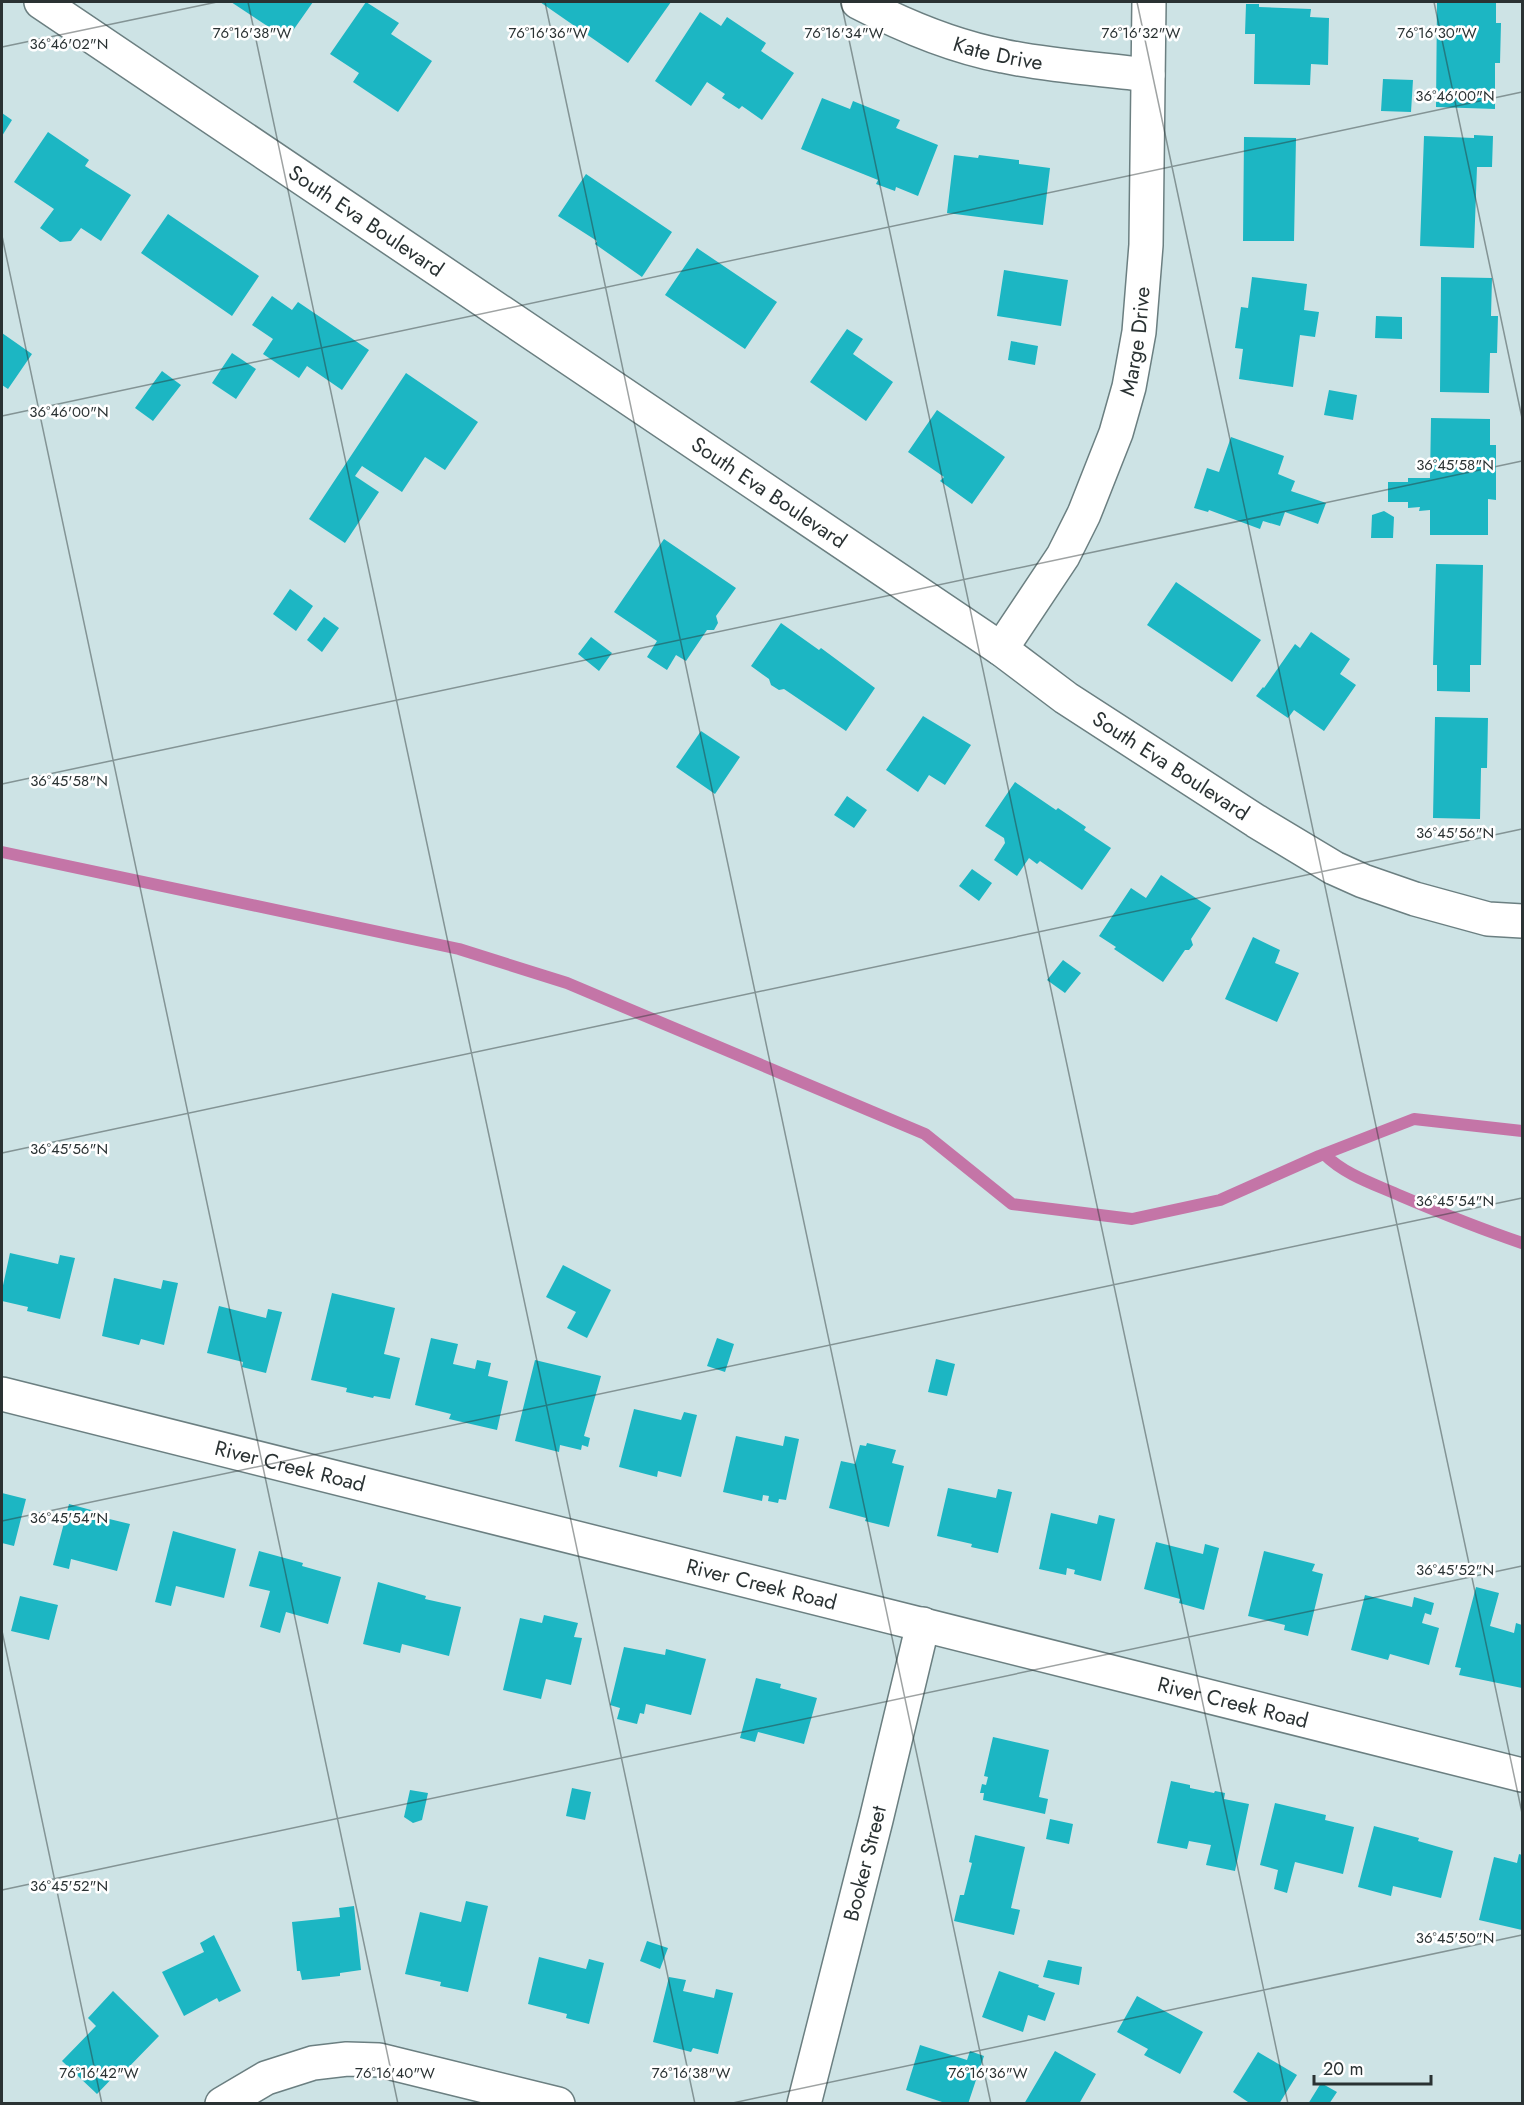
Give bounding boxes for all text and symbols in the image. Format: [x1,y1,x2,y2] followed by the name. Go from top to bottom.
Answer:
[213,22,291,44] text: 76°16'38"W
[508,22,588,44] text: 76°16'36"W
[804,22,884,44] text: 76°16'34"W
[1102,22,1181,44] text: 76°16'32"W
[1397,22,1477,44] text: 76°16'30"W
[949,29,1045,78] street label: Kate Drive
[30,33,108,55] text: 36°46'02"N
[1415,85,1495,107] text: 36°46'00"N
[282,158,450,284] street label: South Eva Boulevard
[1112,285,1158,399] street label: Marge Drive
[29,401,109,423] text: 36°46'00"N
[685,429,853,556] street label: South Eva Boulevard
[1416,454,1494,476] text: 36°45'58"N
[1086,704,1255,828] street label: South Eva Boulevard
[30,770,108,792] text: 36°45'58"N
[1416,822,1494,844] text: 36°45'56"N
[30,1138,108,1160] text: 36°45'56"N
[1416,1190,1494,1212] text: 36°45'54"N
[212,1433,369,1500] street label: River Creek Road
[30,1507,108,1529] text: 36°45'54"N
[683,1551,840,1618] street label: River Creek Road
[1416,1559,1494,1581] text: 36°45'52"N
[1154,1669,1311,1736] street label: River Creek Road
[836,1803,894,1925] street label: Booker Street
[30,1875,108,1897] text: 36°45'52"N
[1416,1927,1494,1949] text: 36°45'50"N
[1314,2048,1431,2086] scale bar
[1323,2056,1363,2082] text: 20 m
[59,2062,139,2084] text: 76°16'42"W
[355,2062,435,2084] text: 76°16'40"W
[652,2062,730,2084] text: 76°16'38"W
[948,2062,1028,2084] text: 76°16'36"W

